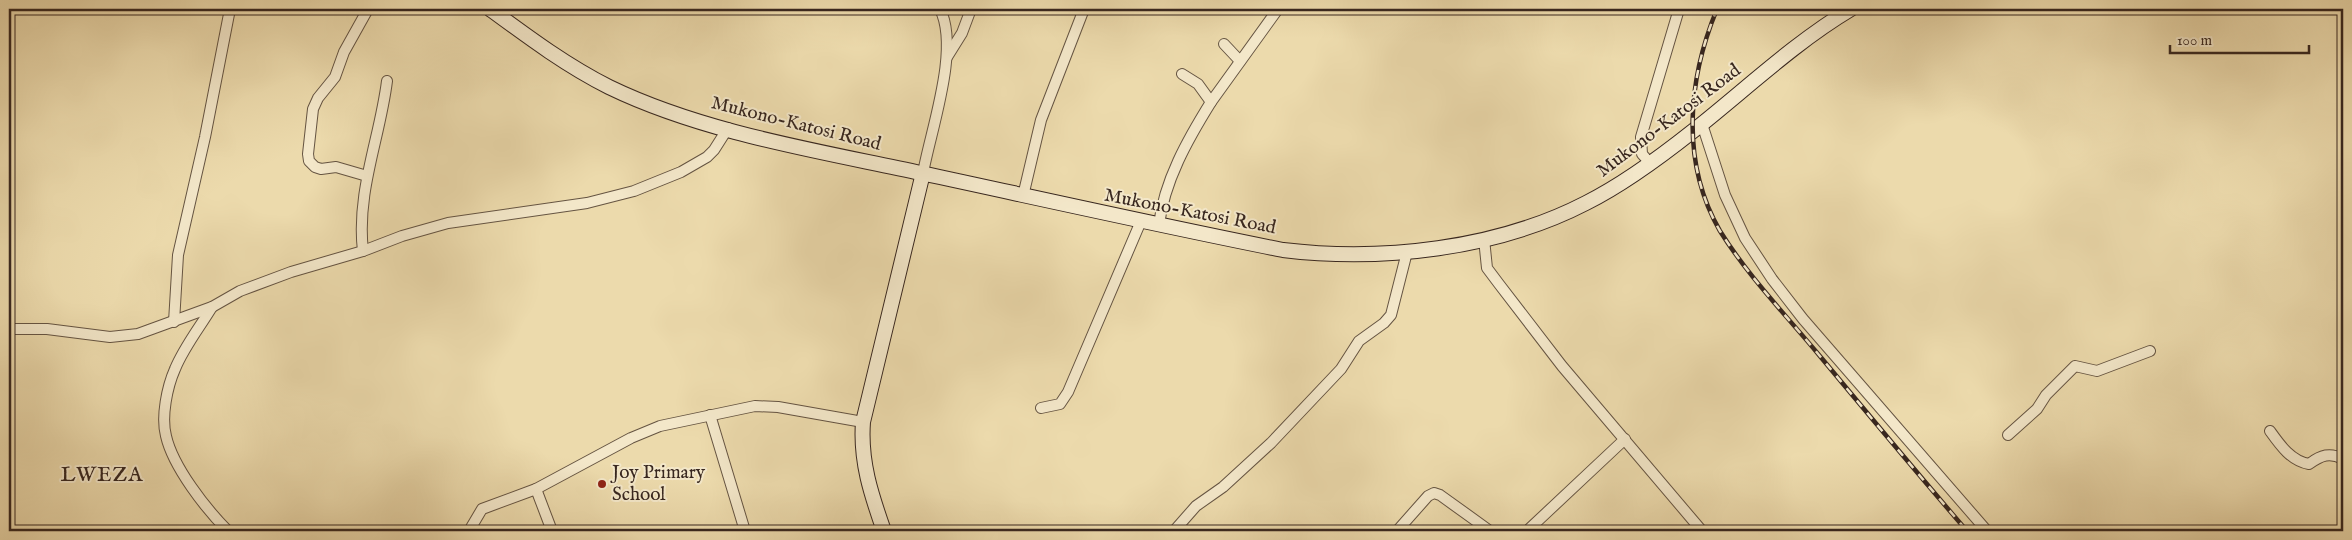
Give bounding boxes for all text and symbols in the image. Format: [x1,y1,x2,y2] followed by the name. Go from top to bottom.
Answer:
[2170,22,2308,54] scale bar
[2177,31,2213,50] text: 100 m
[1592,58,1747,183] street label: Mukono-Katosi Road
[708,91,884,157] street label: Mukono-Katosi Road
[1102,184,1279,241] street label: Mukono-Katosi Road
[610,461,706,507] place label: Joy Primary School
[61,462,143,489] district label: LWEZA
[596,478,608,490] marker: Joy Primary School

